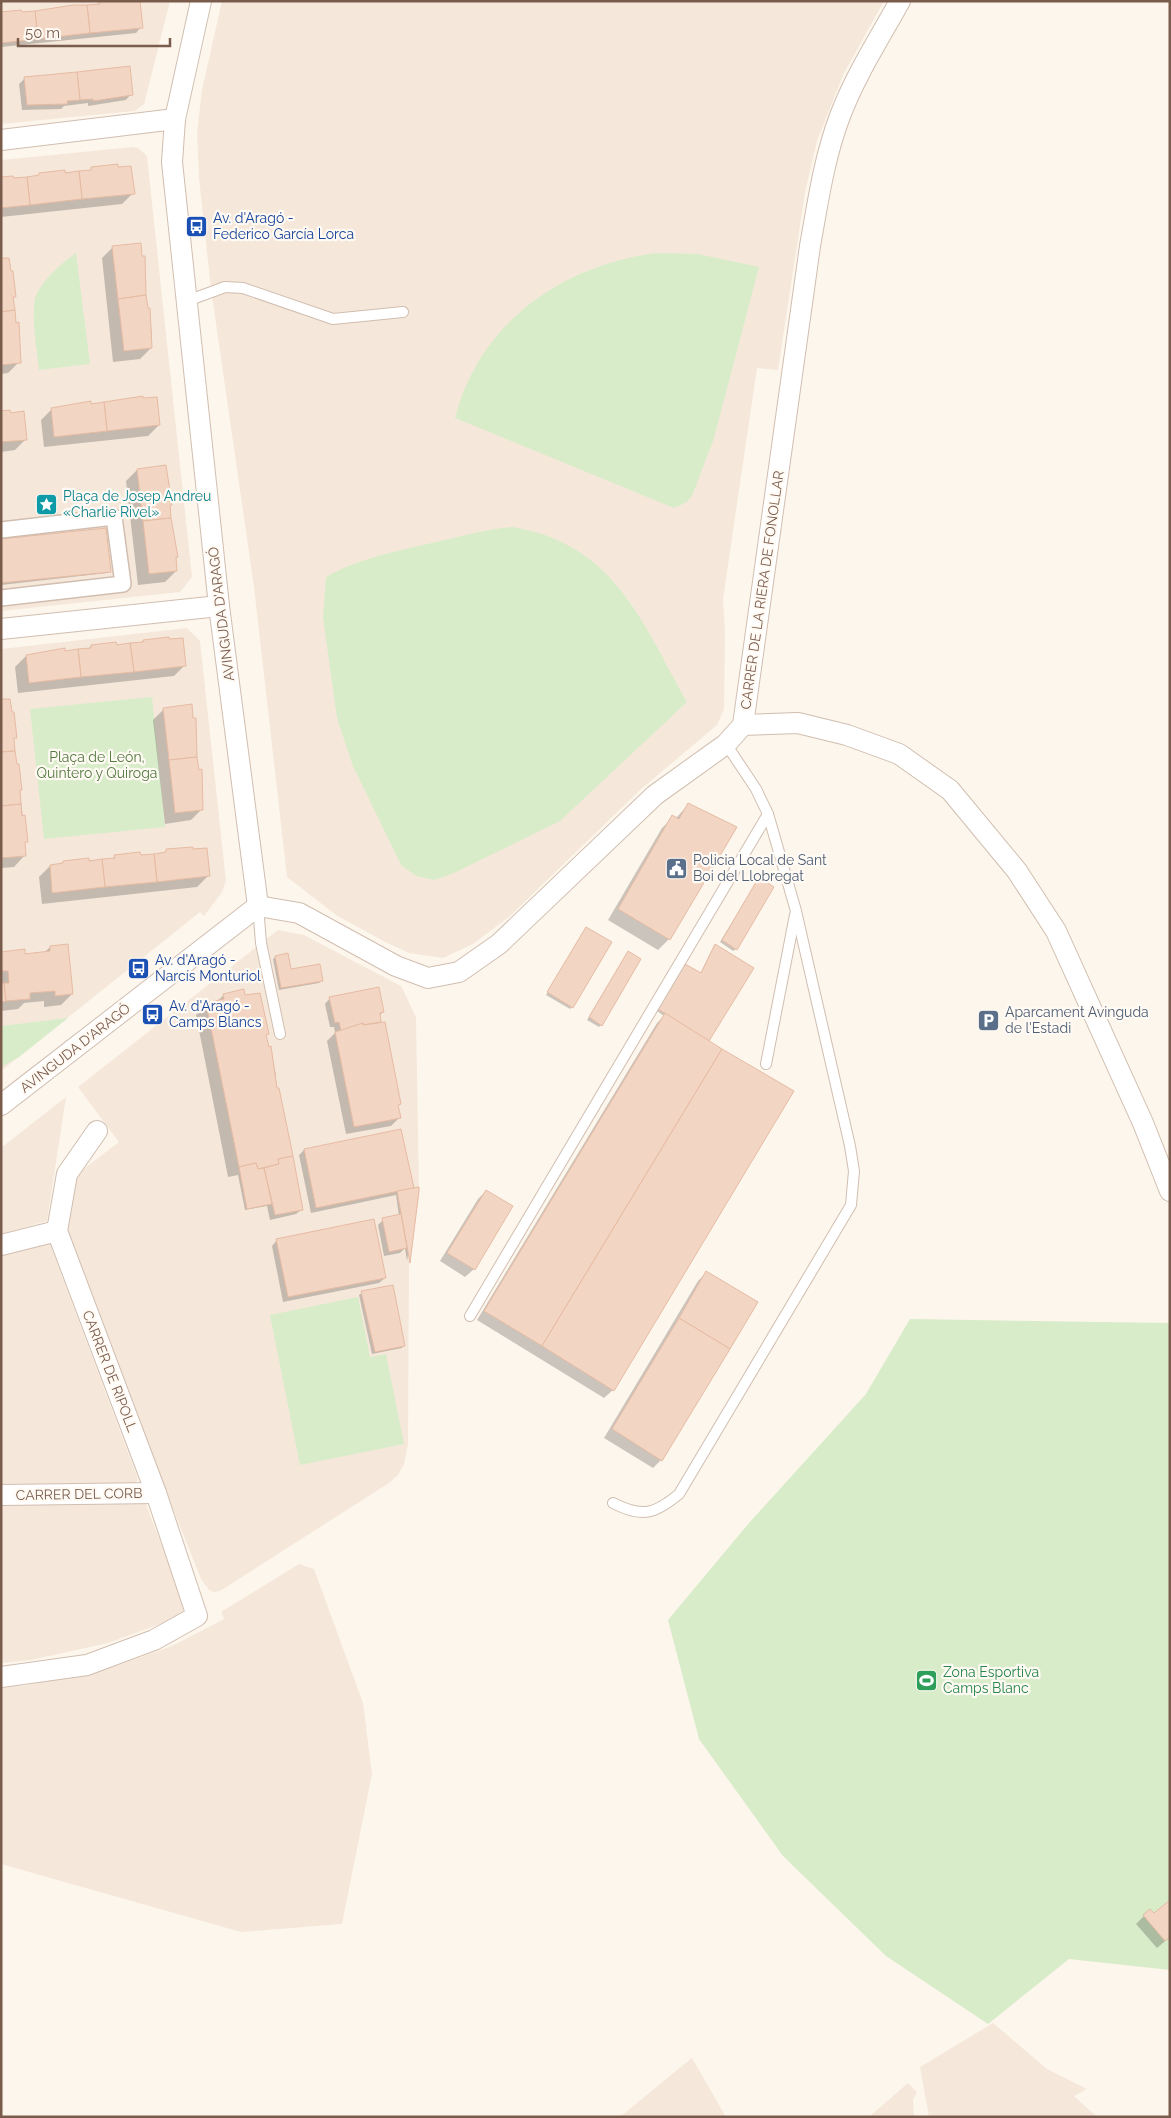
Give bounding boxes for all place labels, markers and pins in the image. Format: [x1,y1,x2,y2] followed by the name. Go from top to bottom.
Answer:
[213,210,354,242] place label: Av. d'Aragó - Federico García Lorca
[185,214,209,238] bus stop icon: Av. d'Aragó - Federico García Lorca
[63,488,211,520] place label: Plaça de Josep Andreu «Charlie Rivel»
[35,492,59,516] place icon: Plaça de Josep Andreu «Charlie Rivel»
[693,852,827,884] place label: Policia Local de Sant Boi del Llobregat
[665,856,689,880] public building icon: Policia Local de Sant Boi del Llobregat
[155,952,261,984] place label: Av. d'Aragó - Narcís Monturiol
[127,956,151,980] bus stop icon: Av. d'Aragó - Narcís Monturiol
[169,998,262,1030] place label: Av. d'Aragó - Camps Blancs
[141,1002,165,1026] bus stop icon: Av. d'Aragó - Camps Blancs
[1005,1004,1149,1036] place label: Aparcament Avinguda de l'Estadi
[977,1008,1001,1032] parking icon: Aparcament Avinguda de l'Estadi
[943,1664,1039,1696] place label: Zona Esportiva Camps Blanc
[915,1668,939,1692] sports icon: Zona Esportiva Camps Blanc

